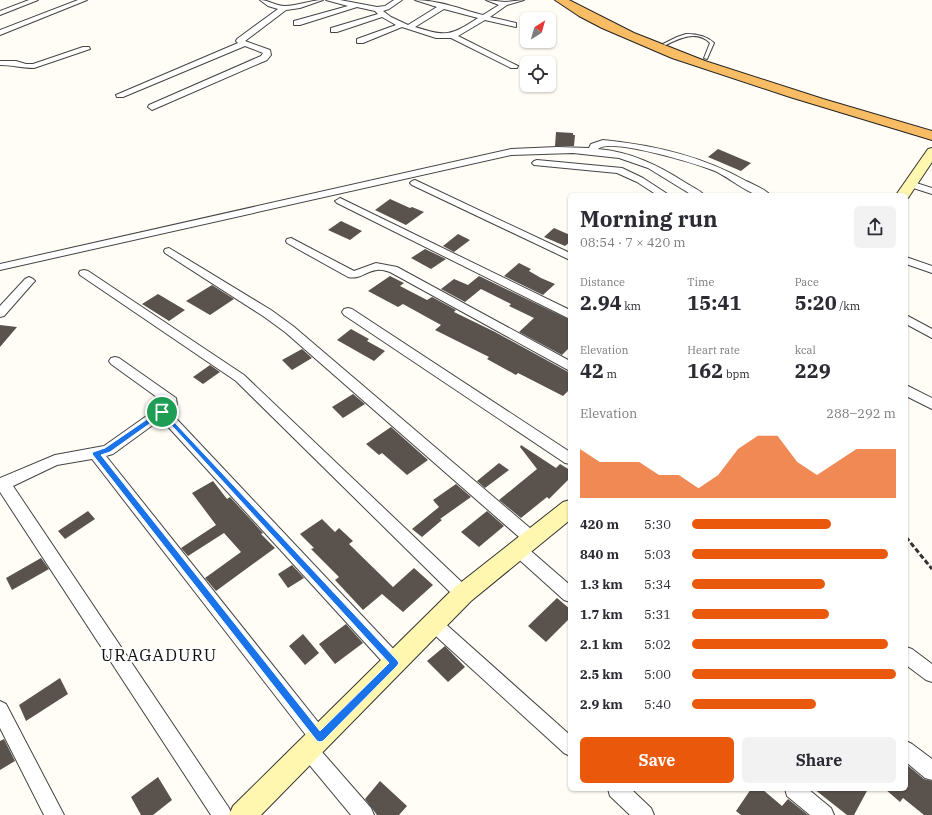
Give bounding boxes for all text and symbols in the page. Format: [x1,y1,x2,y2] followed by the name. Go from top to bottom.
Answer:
[520,12,556,48] north arrow
[520,12,556,92] map controls
[520,56,556,92] button: locate
[580,204,718,233] text: Morning run
[854,206,896,248] button: share
[580,234,686,251] text: 08:54 · 7 × 420 m
[580,275,625,289] text: Distance
[687,275,714,289] text: Time
[795,275,819,289] text: Pace
[580,289,622,316] text: 2.94
[687,289,741,316] text: 15:41
[795,289,837,316] text: 5:20
[622,299,641,313] text: km
[837,299,860,313] text: /km
[580,343,628,357] text: Elevation
[687,343,740,357] text: Heart rate
[795,343,816,357] text: kcal
[580,357,604,384] text: 42
[687,357,723,384] text: 162
[795,357,831,384] text: 229
[604,367,617,381] text: m
[723,367,750,381] text: bpm
[145,395,179,429] pin
[151,401,173,423] icon: arrive
[580,405,637,422] text: Elevation
[826,405,896,422] text: 288–292 m
[580,516,619,533] text: 420 m
[644,516,671,533] text: 5:30
[580,546,619,563] text: 840 m
[644,546,671,563] text: 5:03
[580,576,623,593] text: 1.3 km
[644,576,671,593] text: 5:34
[580,606,623,623] text: 1.7 km
[644,606,671,623] text: 5:31
[580,636,623,653] text: 2.1 km
[644,636,671,653] text: 5:02
[101,644,217,666] district label: URAGADURU
[580,666,623,683] text: 2.5 km
[644,666,671,683] text: 5:00
[580,696,623,713] text: 2.9 km
[644,696,671,713] text: 5:40
[580,737,734,783] button: Save
[742,737,896,783] button: Share

